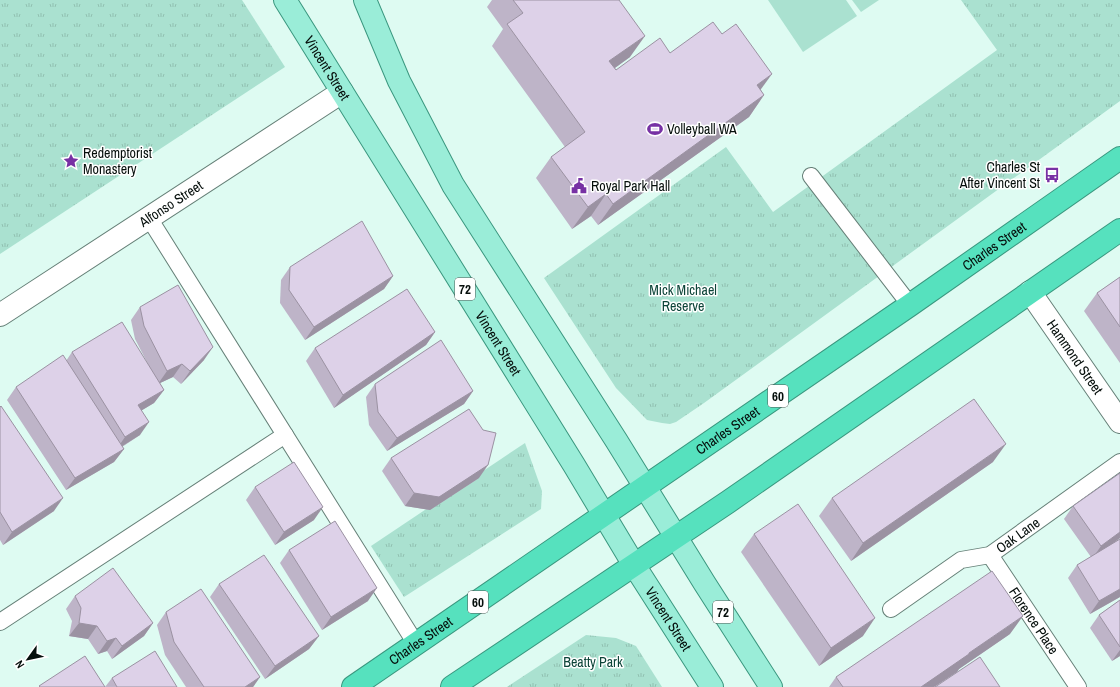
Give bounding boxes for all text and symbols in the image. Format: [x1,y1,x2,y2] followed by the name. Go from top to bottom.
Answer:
[300,32,354,104] street label: Vincent Street
[646,120,664,138] sports icon: Volleyball WA
[667,120,737,138] place label: Volleyball WA
[83,144,152,178] place label: Redemptorist Monastery
[62,152,80,170] place icon: Redemptorist Monastery
[959,158,1040,192] place label: Charles St After Vincent St
[1043,166,1061,184] bus stop icon: Charles St After Vincent St
[135,176,206,231] street label: Alfonso Street
[570,177,588,195] public building icon: Royal Park Hall
[591,177,670,195] place label: Royal Park Hall
[959,218,1029,275] street label: Charles Street
[455,278,475,300] road number: 72
[649,281,717,315] park label: Mick Michael Reserve
[471,308,525,379] street label: Vincent Street
[1043,316,1107,398] street label: Hammond Street
[768,385,788,407] road number: 60
[692,402,763,458] street label: Charles Street
[992,513,1043,557] street label: Oak Lane
[641,583,696,654] street label: Vincent Street
[1005,584,1063,658] street label: Florence Place
[468,591,488,613] road number: 60
[713,601,733,623] road number: 72
[385,612,456,669] street label: Charles Street
[8,639,48,679] north arrow
[563,653,623,671] park label: Beatty Park
[12,658,27,671] text: N

